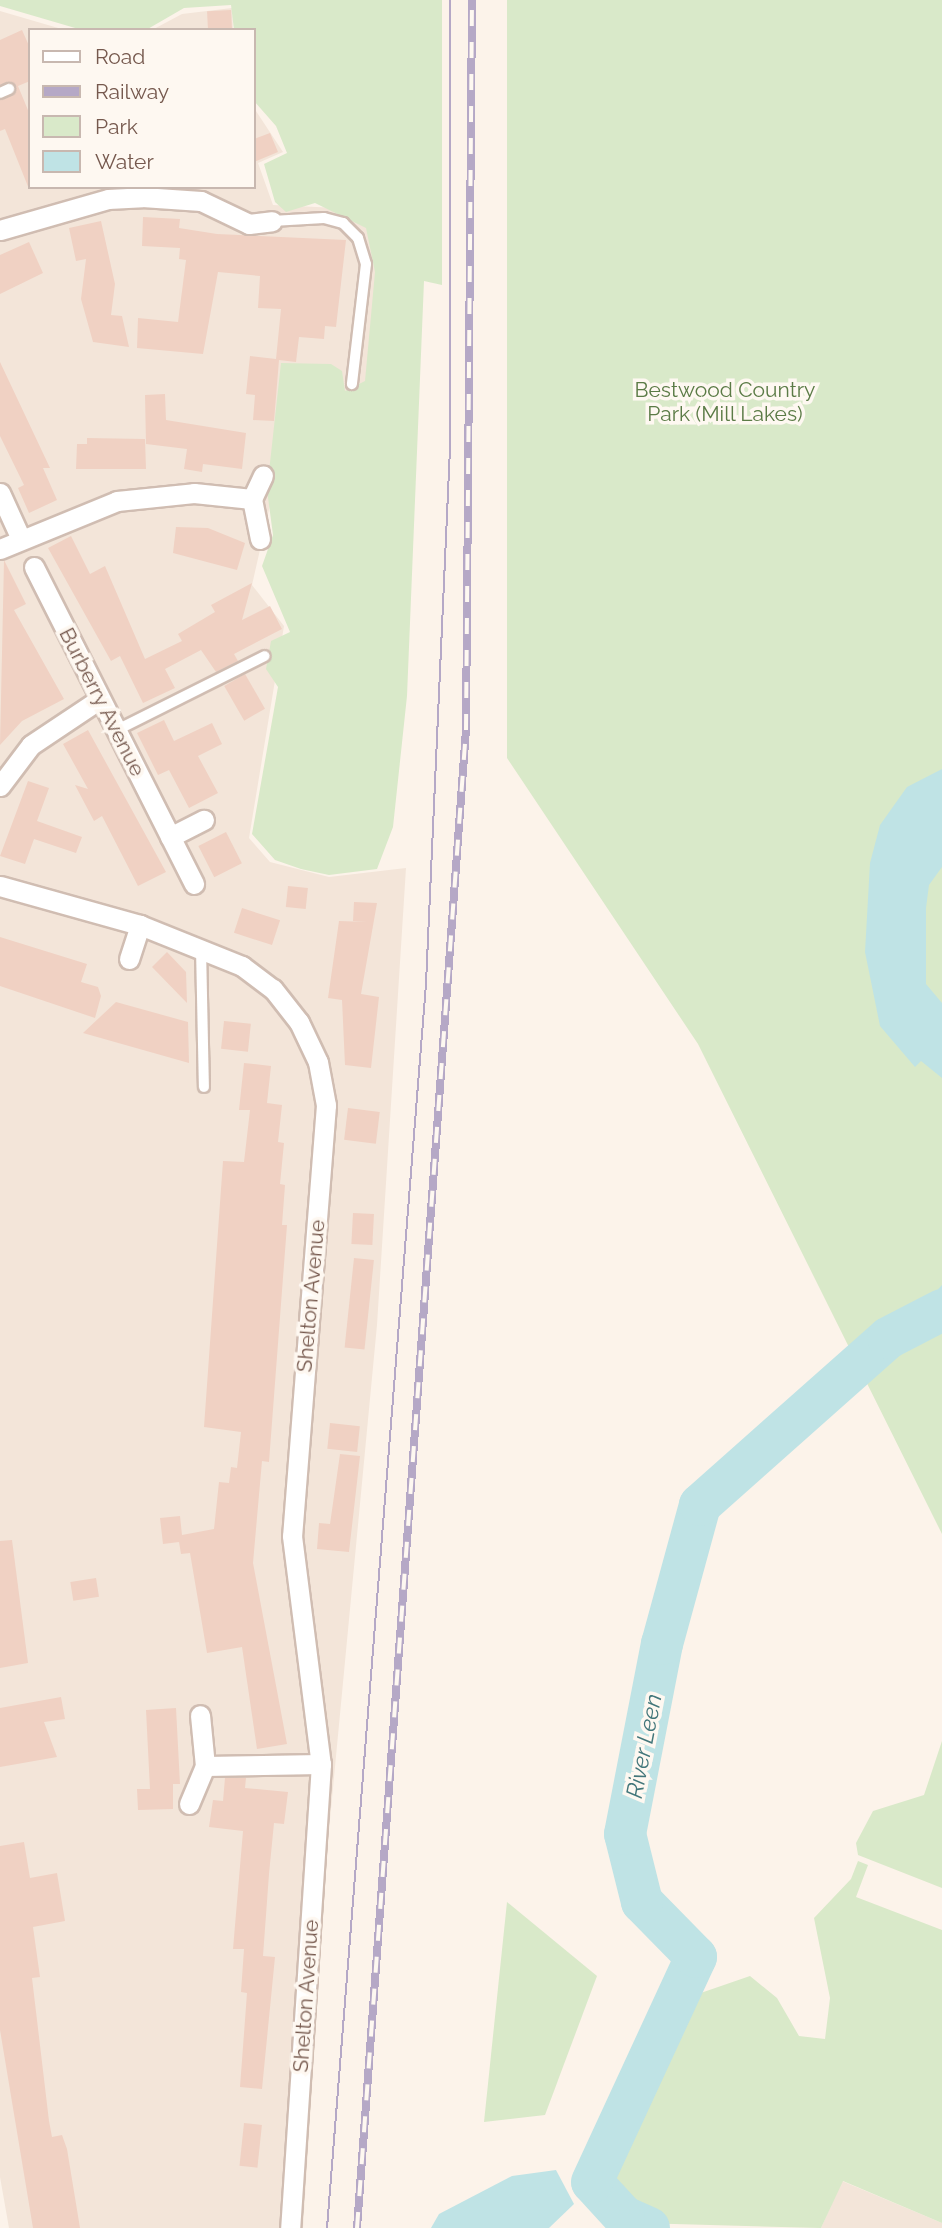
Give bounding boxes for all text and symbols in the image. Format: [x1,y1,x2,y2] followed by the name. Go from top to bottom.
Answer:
[28,28,256,189] legend
[95,44,145,69] text: Road
[95,79,169,104] text: Railway
[95,114,138,139] text: Park
[95,149,154,174] text: Water
[635,377,815,427] park label: Bestwood Country Park (Mill Lakes)
[53,623,151,781] street label: Burberry Avenue
[292,1218,330,1374] street label: Shelton Avenue
[620,1691,668,1801] water label: River Leen
[288,1918,324,2074] street label: Shelton Avenue

